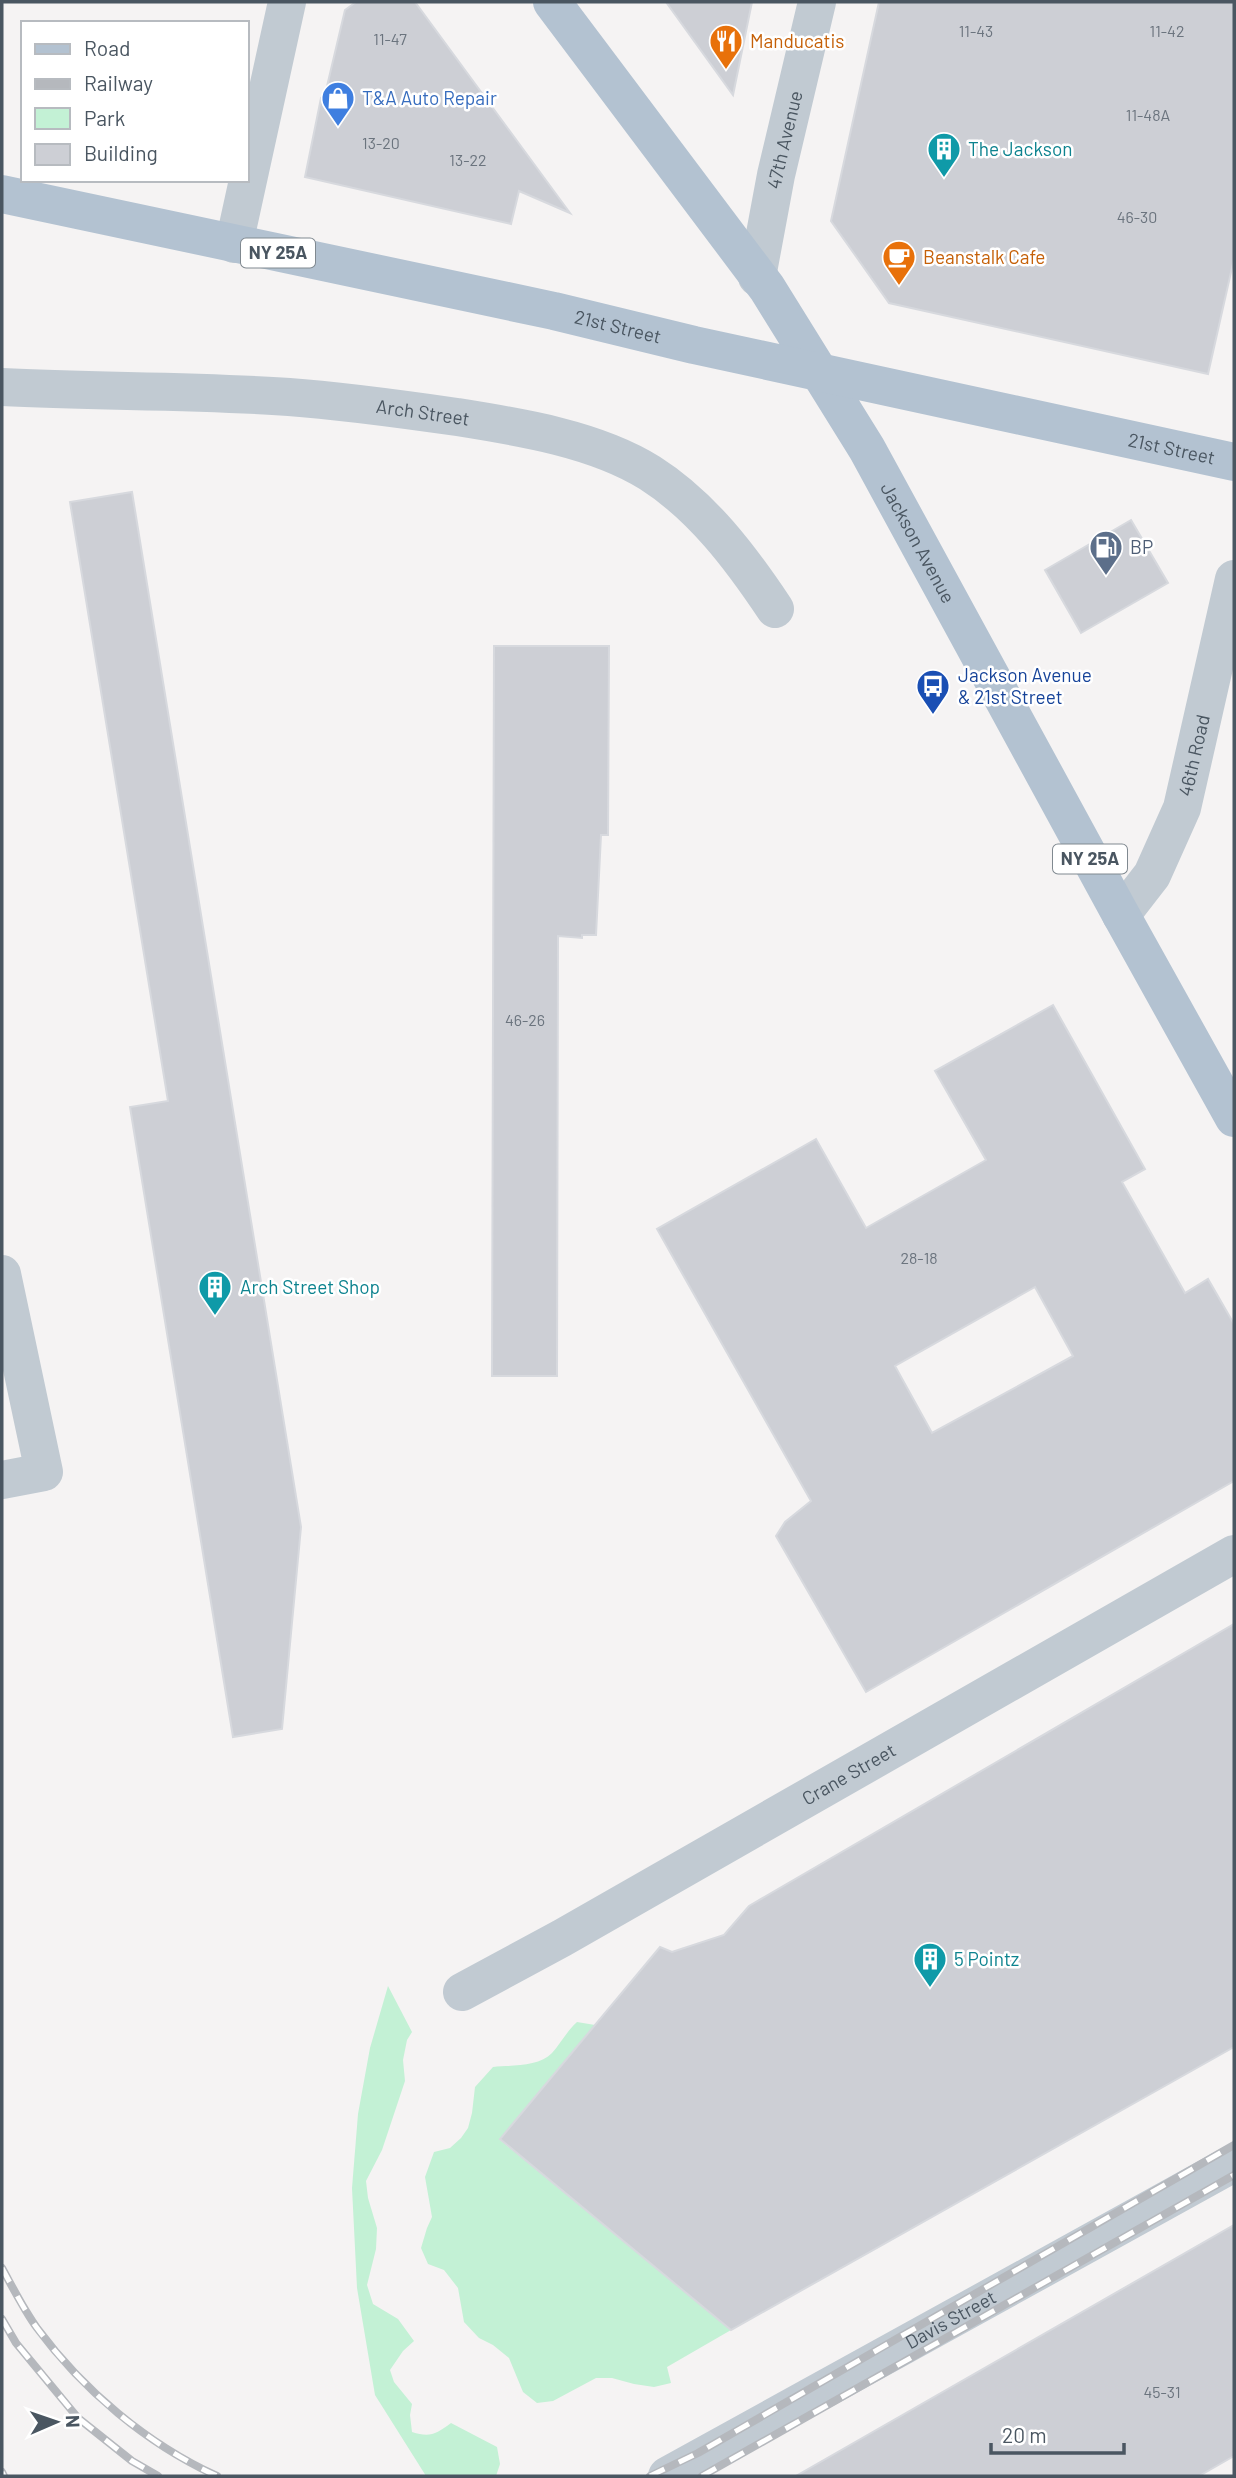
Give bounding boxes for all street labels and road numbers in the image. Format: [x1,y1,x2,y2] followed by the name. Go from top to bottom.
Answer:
[762,88,807,191] street label: 47th Avenue
[241,239,315,268] road number: NY 25A
[572,304,664,348] street label: 21st Street
[375,394,471,430] street label: Arch Street
[1126,427,1217,469] street label: 21st Street
[876,478,961,607] street label: Jackson Avenue
[1173,712,1214,798] street label: 46th Road
[1053,844,1127,874] road number: NY 25A
[798,1738,899,1809] street label: Crane Street
[901,2285,1000,2353] street label: Davis Street

